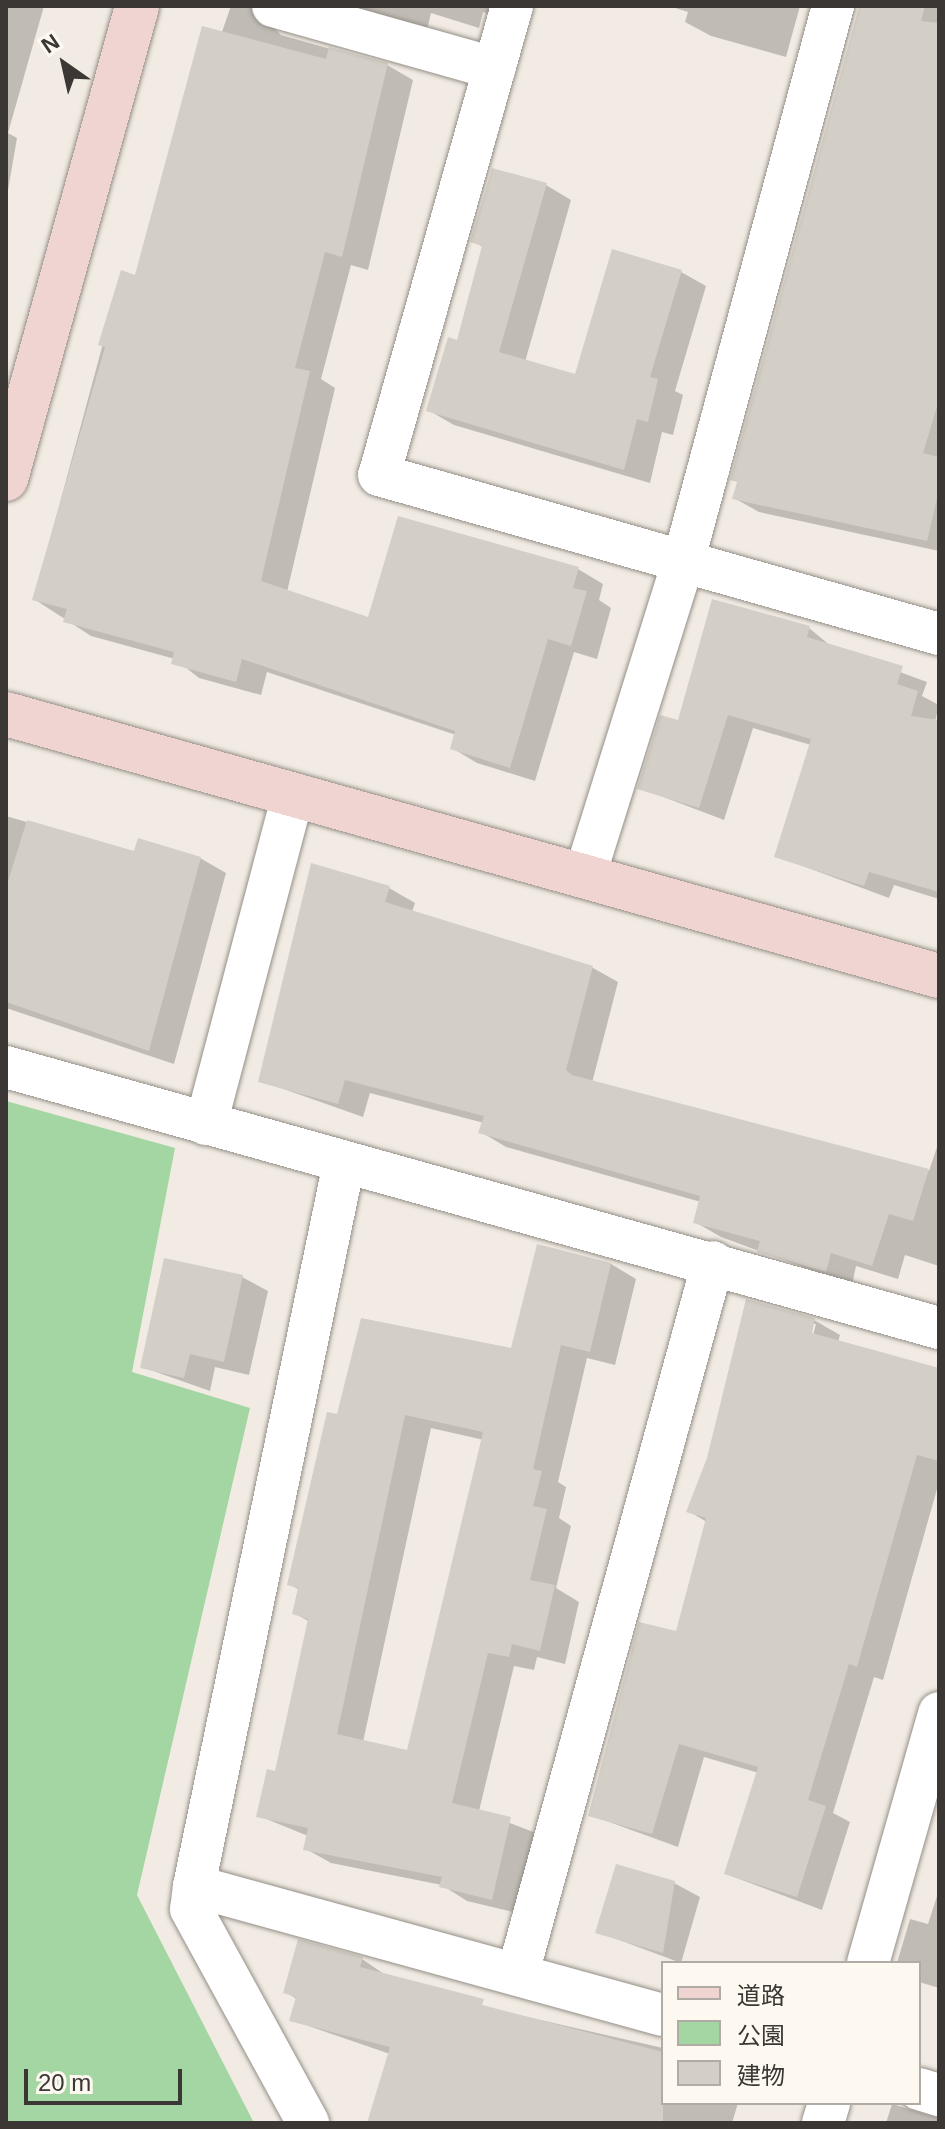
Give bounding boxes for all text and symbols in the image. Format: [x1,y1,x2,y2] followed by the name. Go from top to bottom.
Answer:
[24,24,104,104] north arrow
[37,29,64,58] text: N
[661,1961,921,2105] legend
[737,1982,785,2009] text: 道路
[737,2022,785,2049] text: 公園
[28,2053,186,2103] scale bar
[737,2062,785,2089] text: 建物
[38,2069,91,2096] text: 20 m

